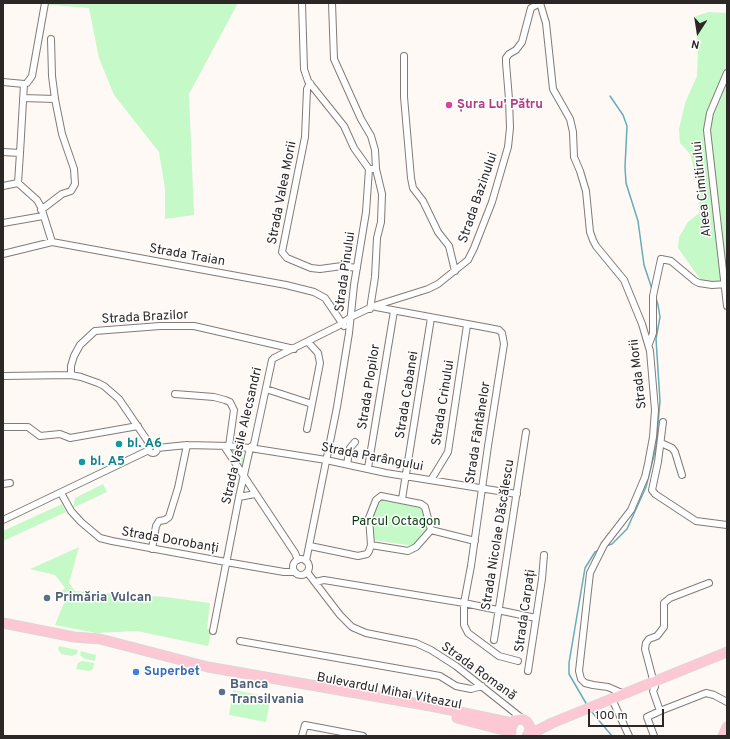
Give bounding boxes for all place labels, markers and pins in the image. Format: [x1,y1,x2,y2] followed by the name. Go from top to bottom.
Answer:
[457,97,543,113] place label: Șura Lu' Pătru
[444,100,454,110] marker: Șura Lu' Pătru
[127,436,162,452] place label: bl. A6
[114,439,124,449] marker: bl. A6
[90,454,125,470] place label: bl. A5
[77,457,87,467] marker: bl. A5
[55,590,152,606] place label: Primăria Vulcan
[42,593,52,603] marker: Primăria Vulcan
[144,664,200,680] place label: Superbet
[131,667,141,677] marker: Superbet
[230,677,304,708] place label: Banca Transilvania
[217,687,227,697] marker: Banca Transilvania

